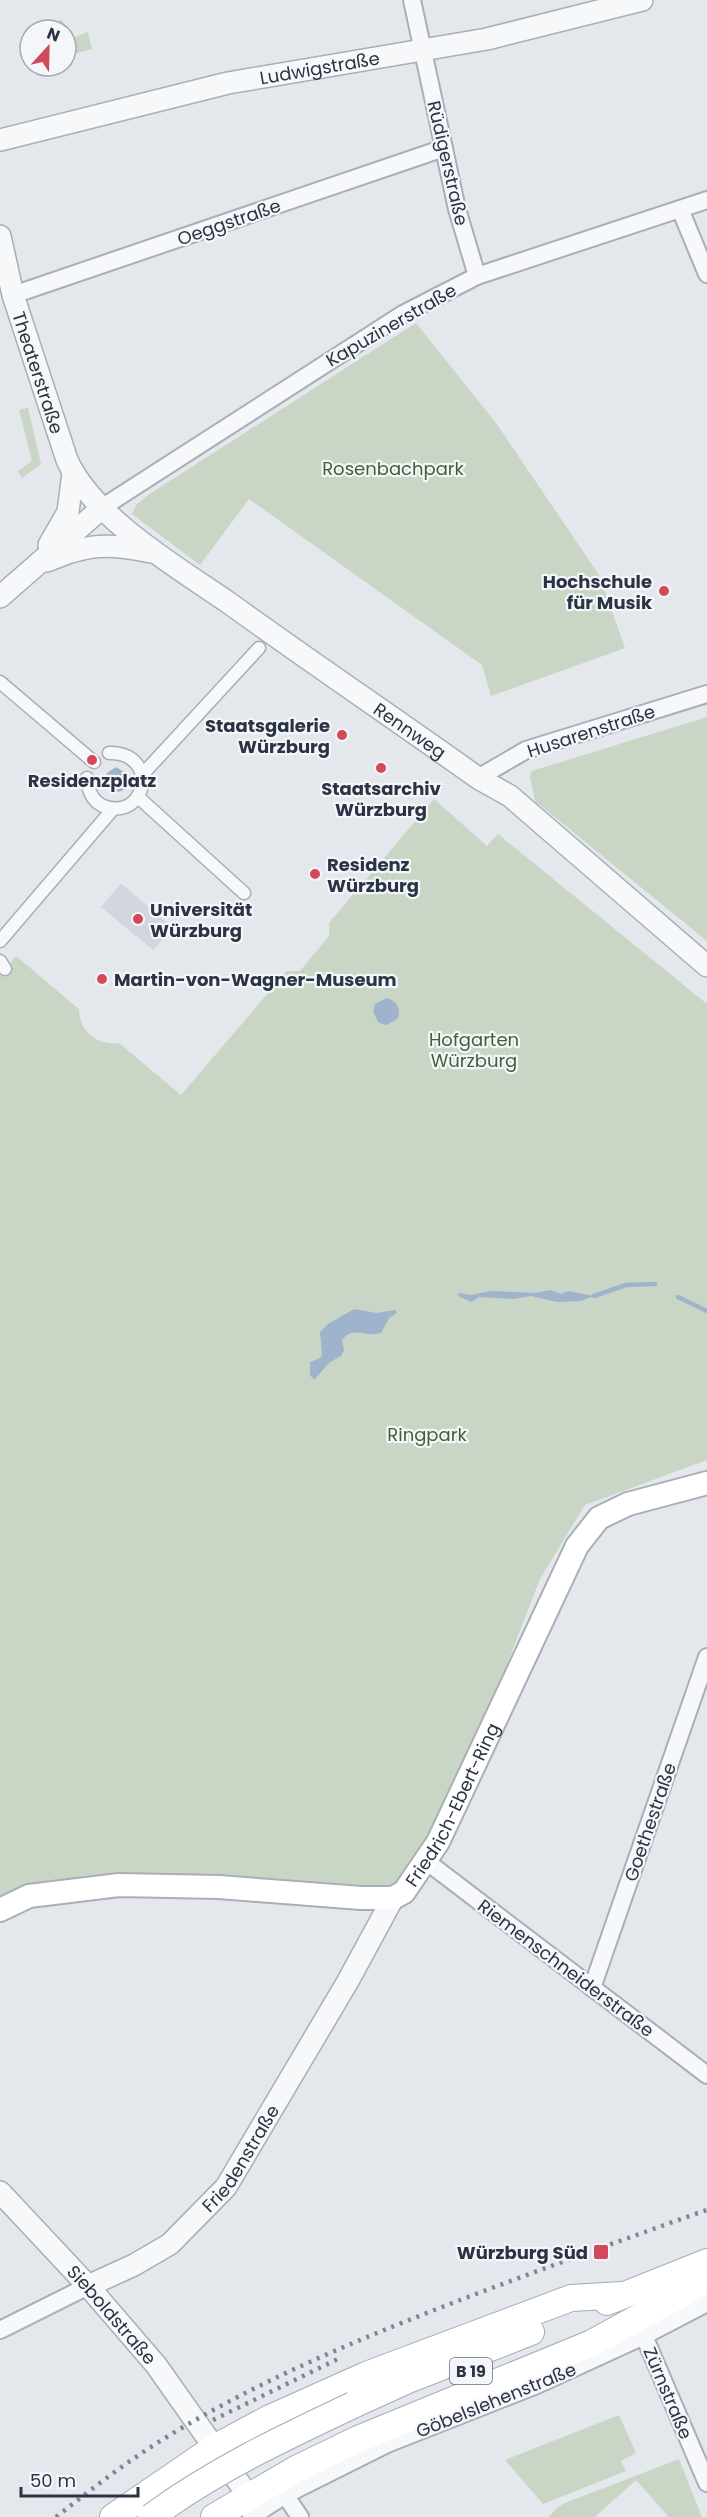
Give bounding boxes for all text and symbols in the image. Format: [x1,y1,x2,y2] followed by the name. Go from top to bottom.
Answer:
[18,18,78,78] north arrow
[44,22,63,47] text: N
[258,45,381,90] street label: Ludwigstraße
[421,98,475,228] street label: Rüdigerstraße
[174,193,284,251] street label: Oeggstraße
[321,277,461,373] street label: Kapuzinerstraße
[7,308,70,437] street label: Theaterstraße
[322,456,465,481] park label: Rosenbachpark
[543,569,653,615] place label: Hochschule für Musik
[657,584,671,598] marker: Hochschule für Musik
[369,696,451,764] street label: Rennweg
[524,699,658,763] street label: Husarenstraße
[205,713,330,759] place label: Staatsgalerie Würzburg
[335,728,349,742] marker: Staatsgalerie Würzburg
[85,753,99,767] marker: Residenzplatz
[374,761,388,775] marker: Staatsarchiv Würzburg
[28,768,156,793] place label: Residenzplatz
[321,776,442,822] place label: Staatsarchiv Würzburg
[327,852,419,898] place label: Residenz Würzburg
[308,867,322,881] marker: Residenz Würzburg
[150,897,252,943] place label: Universität Würzburg
[131,912,145,926] marker: Universität Würzburg
[114,967,397,992] place label: Martin-von-Wagner-Museum
[95,972,109,986] marker: Martin-von-Wagner-Museum
[429,1027,519,1073] park label: Hofgarten Würzburg
[387,1422,467,1447] park label: Ringpark
[399,1718,505,1891] street label: Friedrich-Ebert-Ring
[618,1759,682,1885] street label: Goethestraße
[473,1893,659,2043] street label: Riemenschneiderstraße
[196,2100,285,2217] street label: Friedenstraße
[457,2240,588,2265] place label: Würzburg Süd
[592,2243,610,2261] marker: Würzburg Süd
[62,2259,162,2370] street label: Sieboldstraße
[637,2343,699,2443] street label: Zürnstraße
[412,2356,580,2444] street label: Göbelslehenstraße
[450,2358,492,2384] road number: B 19
[21,2460,138,2498] scale bar
[30,2468,76,2493] text: 50 m

